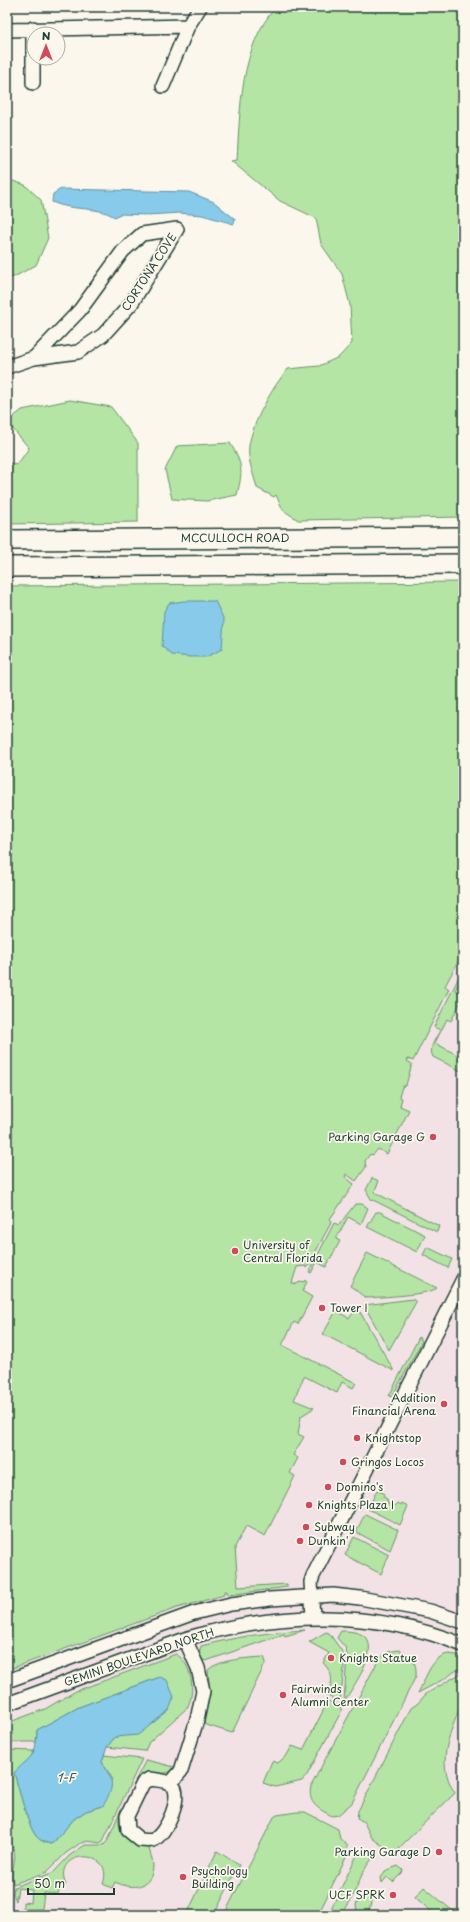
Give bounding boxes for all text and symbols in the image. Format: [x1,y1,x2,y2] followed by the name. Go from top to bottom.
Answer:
[26,26,66,66] north arrow
[42,27,51,44] text: N
[117,229,180,314] street label: CORTONA COVE
[181,529,289,546] street label: MCCULLOCH ROAD
[328,1128,425,1145] place label: Parking Garage G
[428,1132,438,1142] marker: Parking Garage G
[243,1236,323,1266] place label: University of Central Florida
[230,1246,240,1256] marker: University of Central Florida
[330,1299,368,1316] place label: Tower I
[317,1303,327,1313] marker: Tower I
[352,1389,437,1419] place label: Addition Financial Arena
[439,1399,449,1409] marker: Addition Financial Arena
[365,1429,422,1446] place label: Knightstop
[352,1433,362,1443] marker: Knightstop
[351,1453,424,1470] place label: Gringos Locos
[338,1457,348,1467] marker: Gringos Locos
[336,1478,383,1495] place label: Domino's
[323,1482,333,1492] marker: Domino's
[317,1496,394,1513] place label: Knights Plaza I
[304,1500,314,1510] marker: Knights Plaza I
[314,1518,355,1535] place label: Subway
[301,1522,311,1532] marker: Subway
[308,1532,349,1549] place label: Dunkin'
[295,1536,305,1546] marker: Dunkin'
[61,1623,216,1690] street label: GEMINI BOULEVARD NORTH
[339,1649,417,1666] place label: Knights Statue
[326,1653,336,1663] marker: Knights Statue
[291,1680,370,1710] place label: Fairwinds Alumni Center
[278,1690,288,1700] marker: Fairwinds Alumni Center
[57,1768,77,1786] water label: 1-F
[334,1843,431,1860] place label: Parking Garage D
[434,1847,444,1857] marker: Parking Garage D
[191,1862,248,1892] place label: Psychology Building
[28,1870,114,1896] scale bar
[178,1872,188,1882] marker: Psychology Building
[34,1874,65,1892] text: 50 m
[329,1886,385,1903] place label: UCF SPRK
[388,1890,398,1900] marker: UCF SPRK

